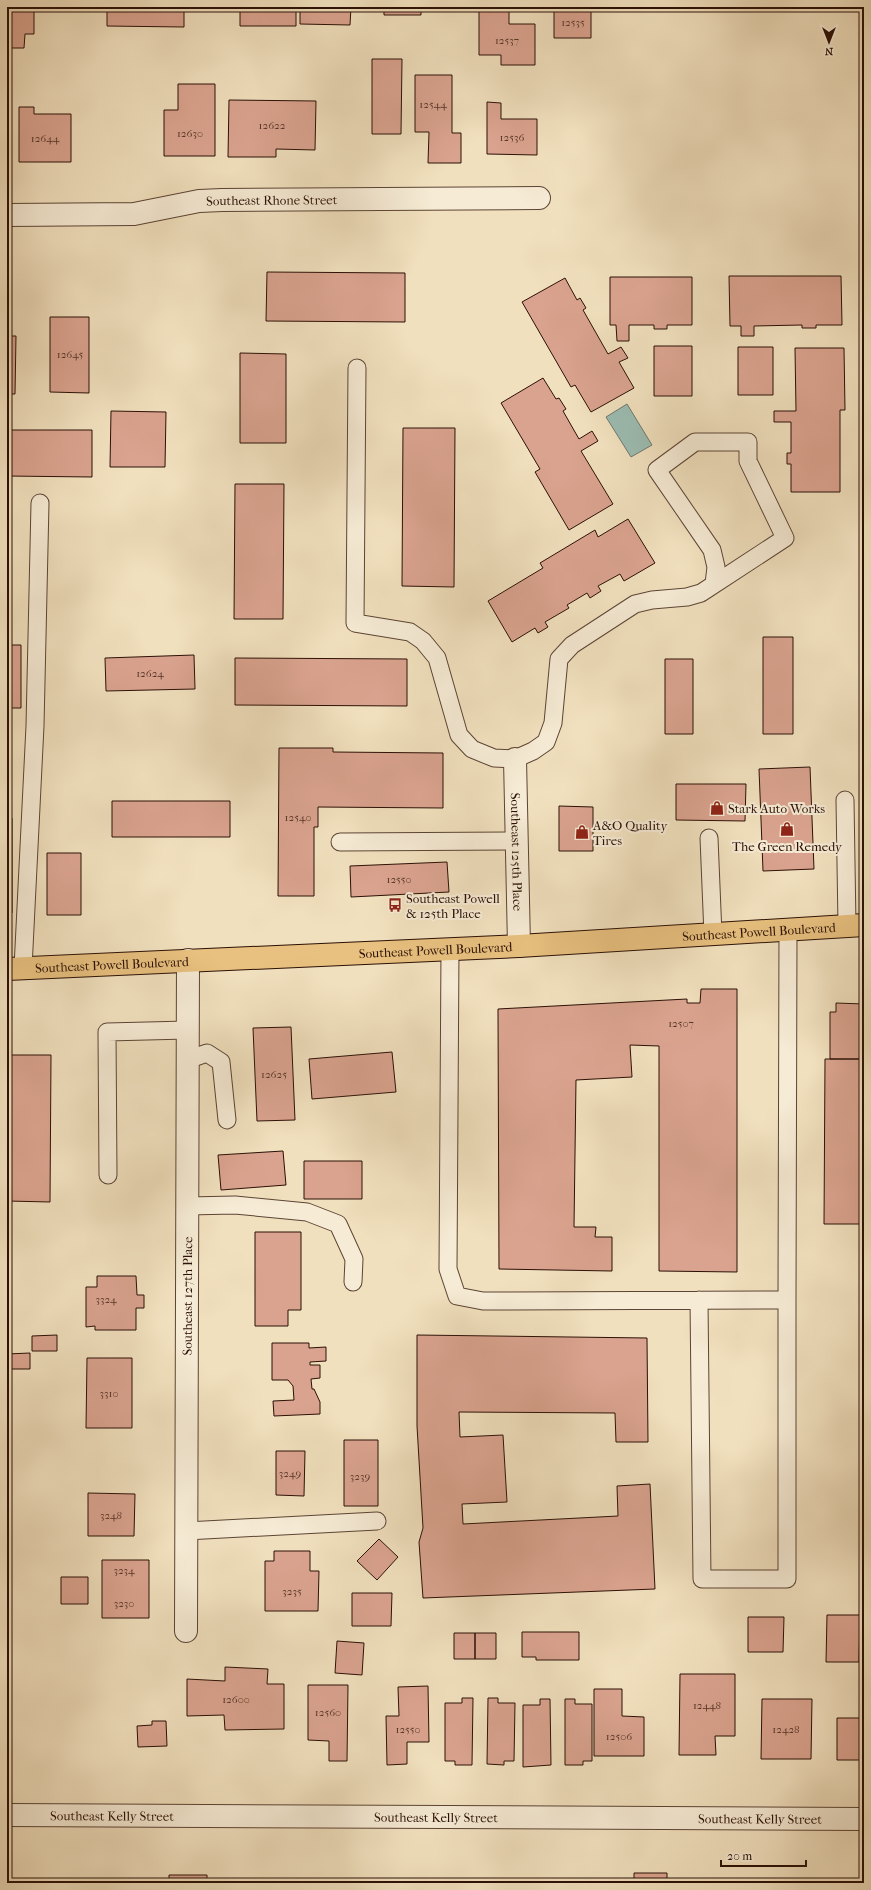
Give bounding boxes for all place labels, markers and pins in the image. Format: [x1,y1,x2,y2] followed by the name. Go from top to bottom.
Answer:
[709,800,725,816] shop icon: Stark Auto Works
[728,801,825,816] place label: Stark Auto Works
[592,818,669,848] place label: A&O Quality Tires
[779,821,795,837] shop icon: The Green Remedy
[574,824,590,840] shop icon: A&O Quality Tires
[732,839,843,854] place label: The Green Remedy
[406,891,500,921] place label: Southeast Powell & 125th Place
[387,897,403,913] bus stop icon: Southeast Powell & 125th Place

